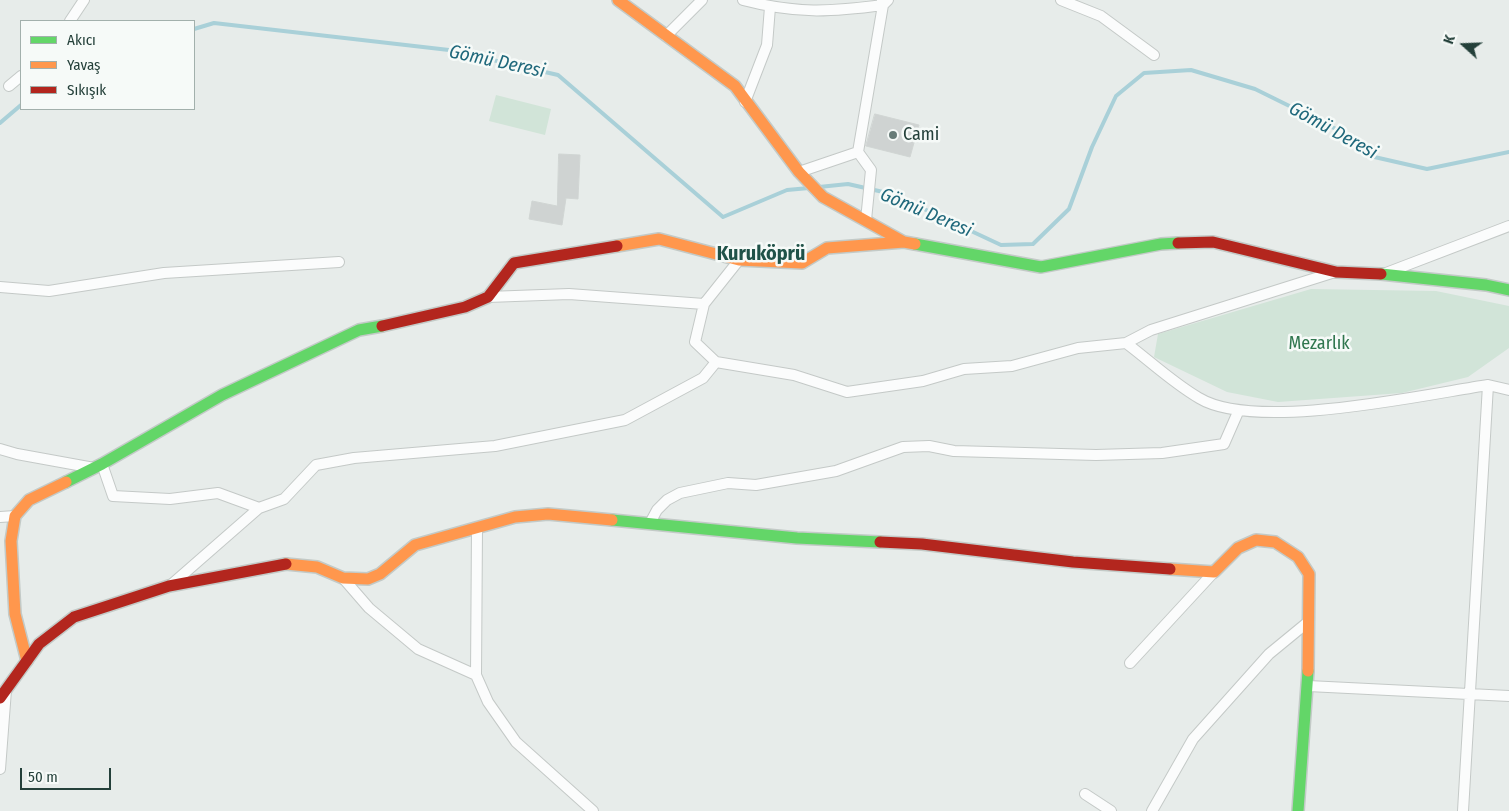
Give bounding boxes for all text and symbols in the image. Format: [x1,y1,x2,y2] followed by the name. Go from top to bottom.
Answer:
[20,20,195,110] legend
[1439,20,1489,70] north arrow
[67,31,96,49] text: Akıcı
[1440,33,1459,46] text: K
[447,41,547,83] water label: Gömü Deresi
[67,56,101,74] text: Yavaş
[67,81,106,99] text: Sıkışık
[1285,97,1381,165] water label: Gömü Deresi
[903,124,939,146] place label: Cami
[887,129,899,141] marker: Cami
[877,183,975,243] water label: Gömü Deresi
[717,242,805,266] district label: Kuruköprü
[1288,333,1350,355] park label: Mezarlık
[22,758,114,790] scale bar
[28,768,58,786] text: 50 m

